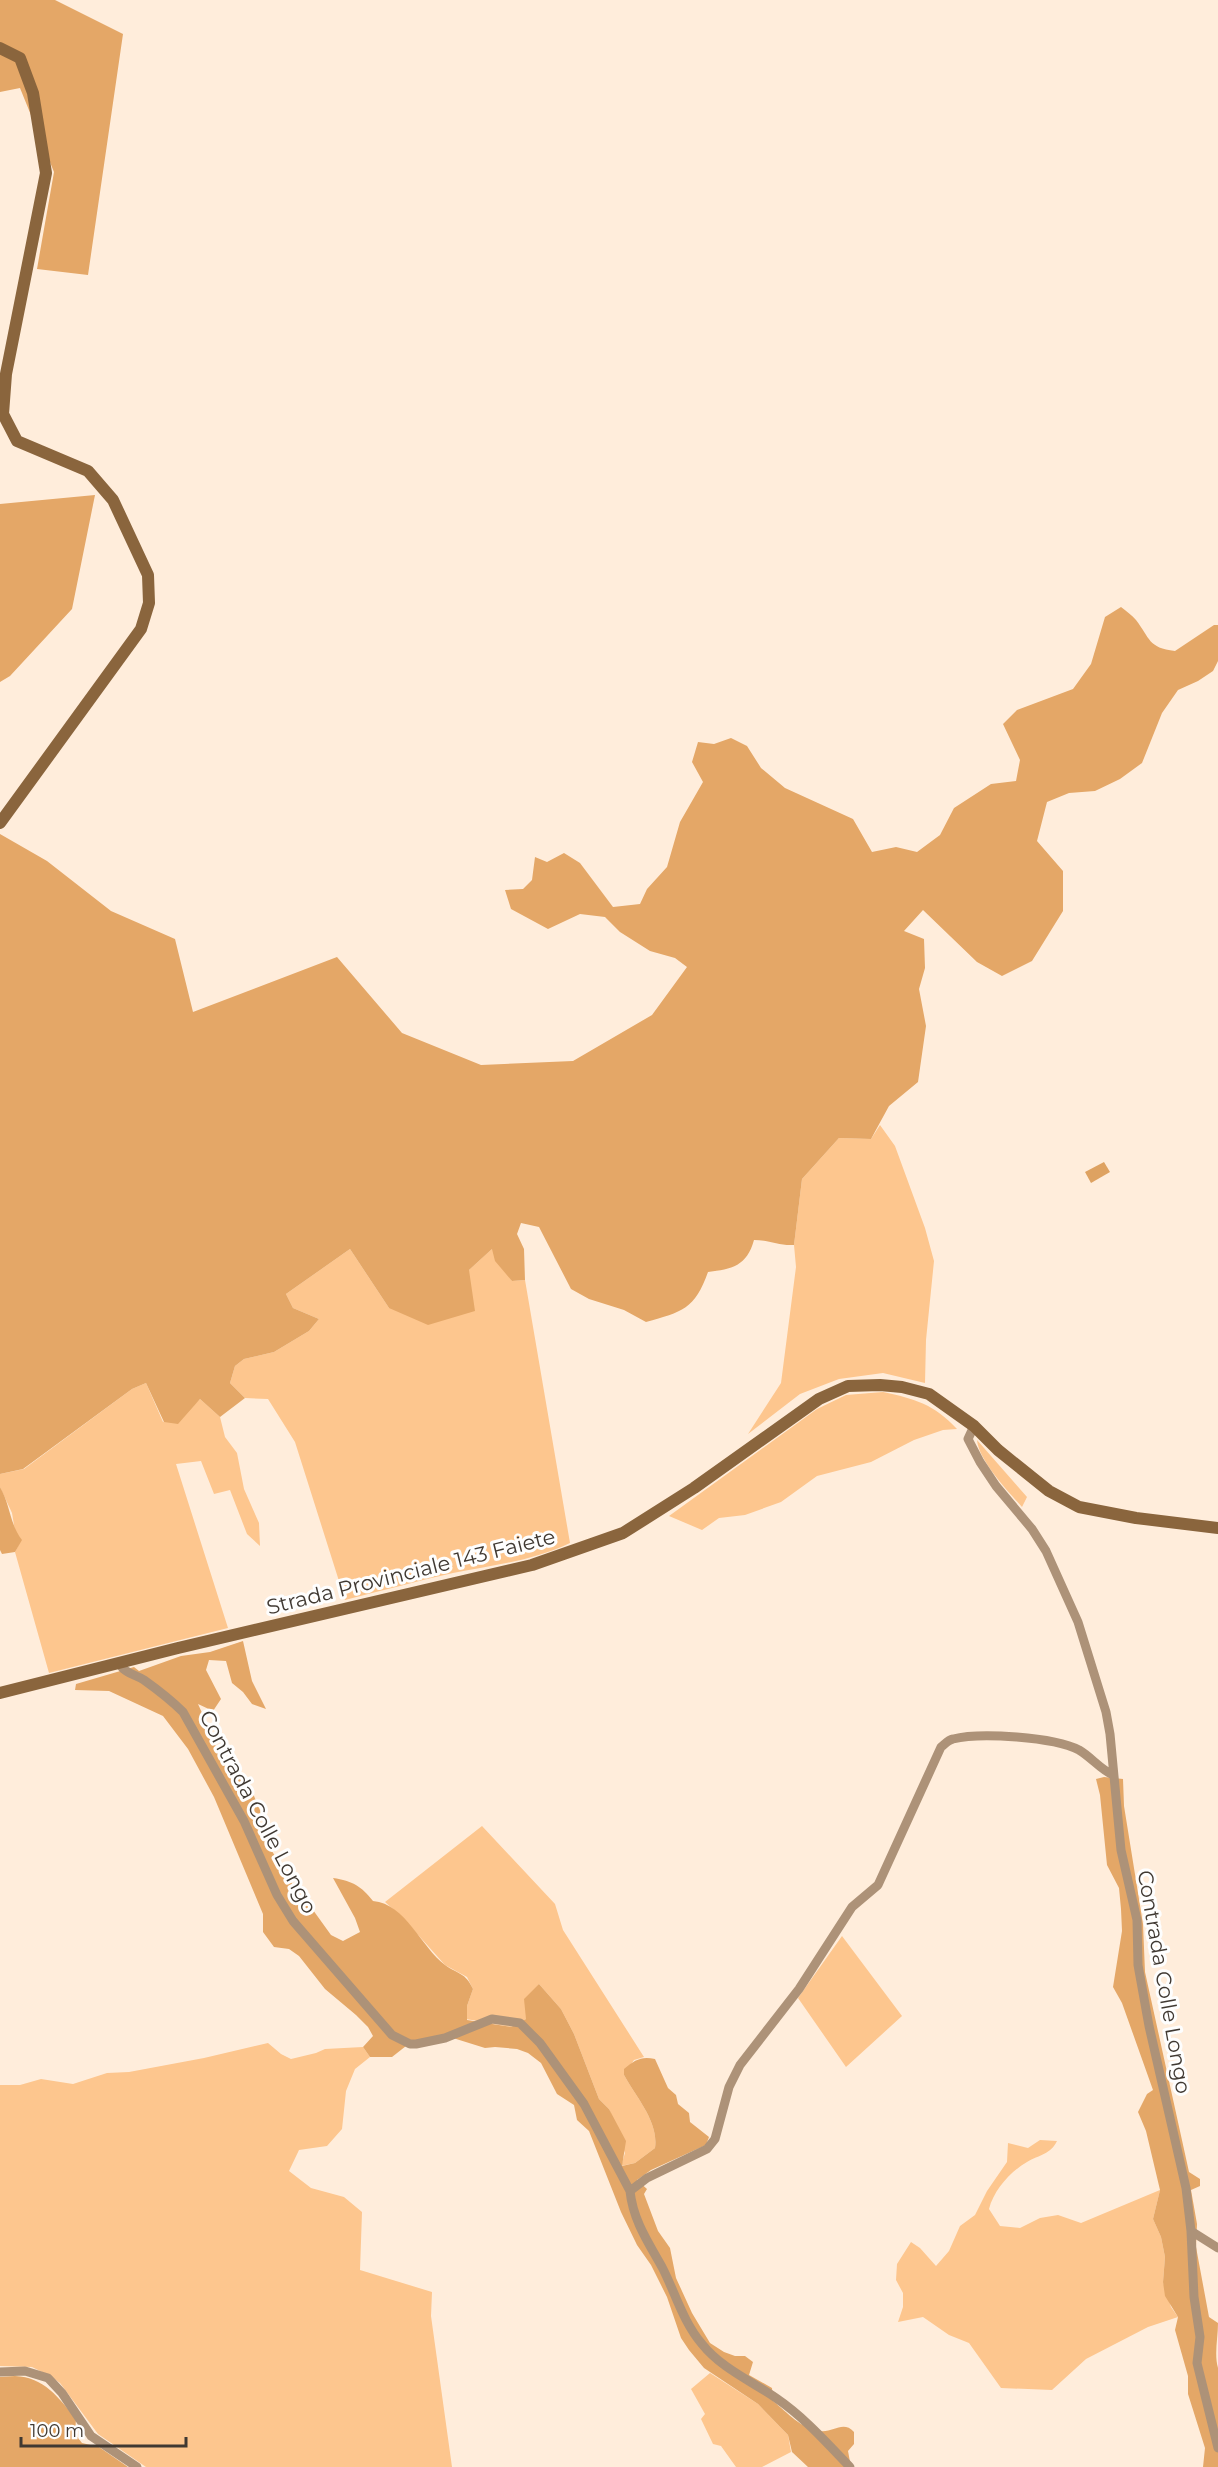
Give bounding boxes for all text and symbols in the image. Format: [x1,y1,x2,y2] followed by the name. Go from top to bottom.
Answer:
[264,1523,558,1620] street label: Strada Provinciale 143 Faiete
[194,1706,323,1918] street label: Contrada Colle Longo
[1133,1868,1196,2096] street label: Contrada Colle Longo
[21,2410,186,2448] scale bar
[30,2420,84,2442] text: 100 m

